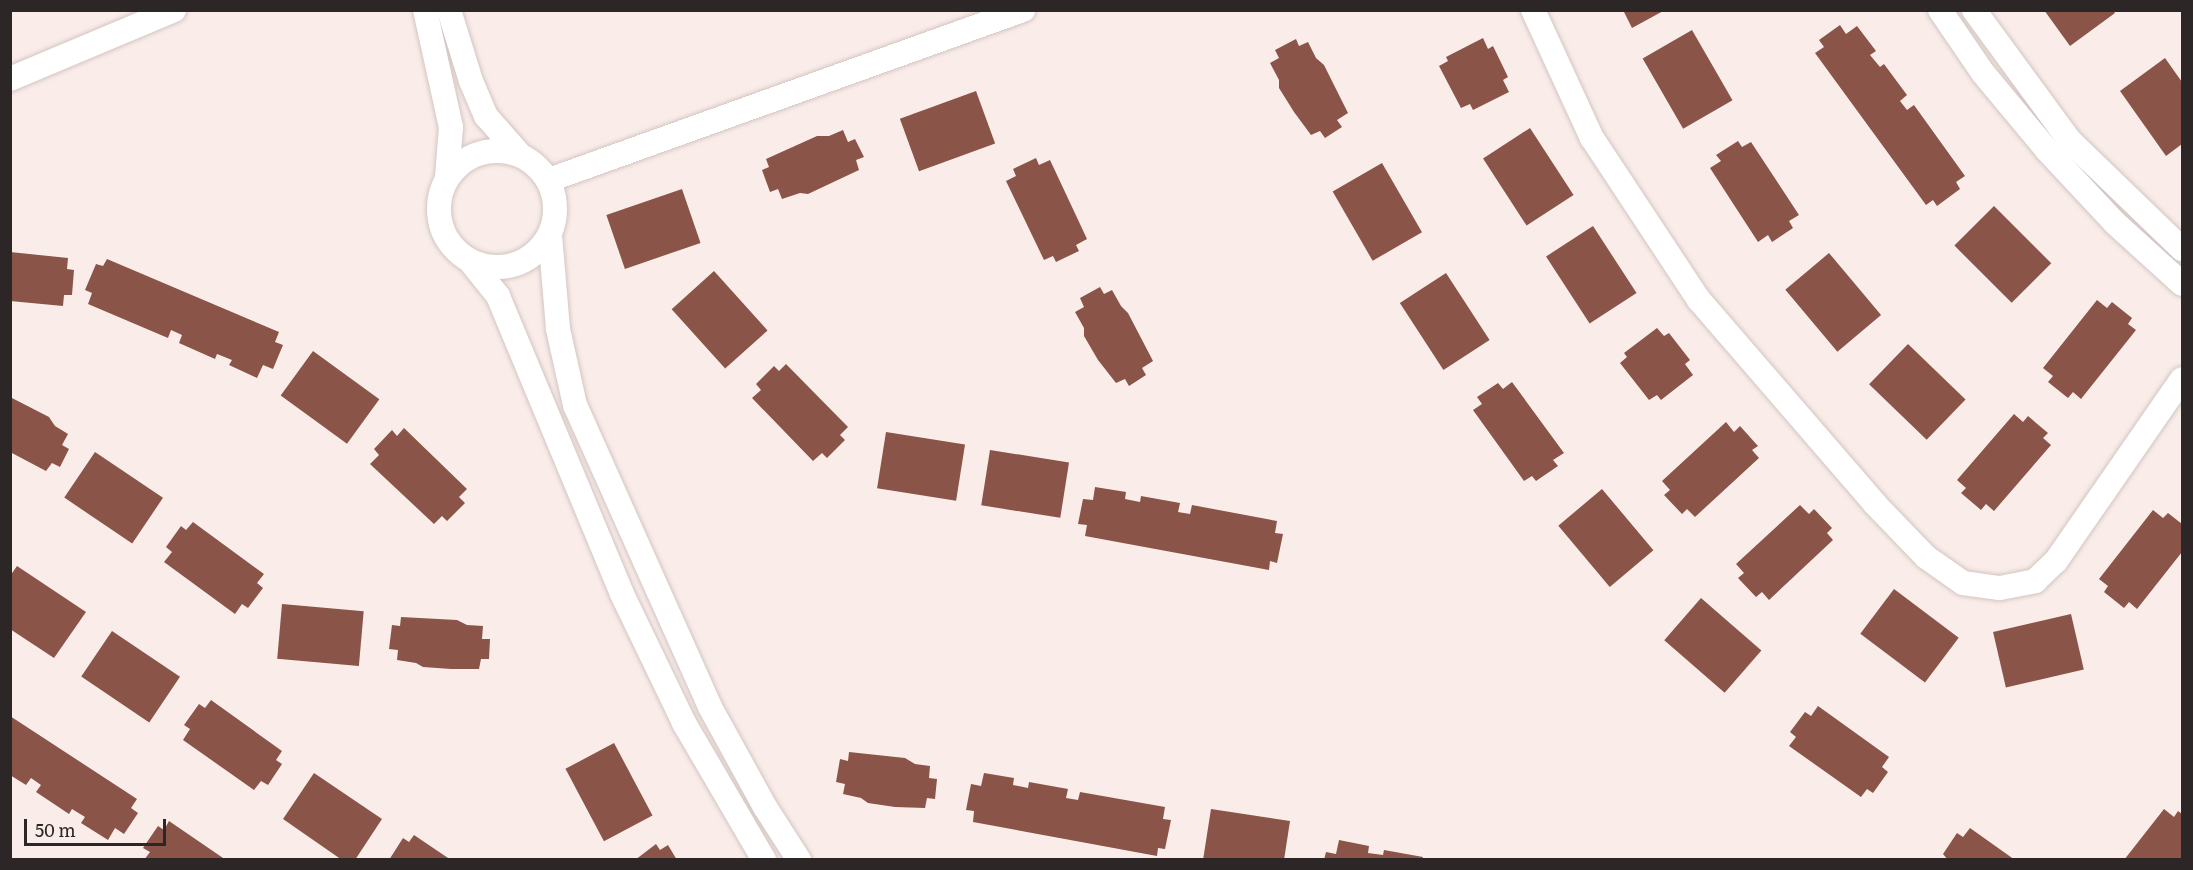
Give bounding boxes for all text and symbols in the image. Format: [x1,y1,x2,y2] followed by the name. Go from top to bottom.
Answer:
[27,807,170,845] scale bar
[35,816,76,843] text: 50 m

